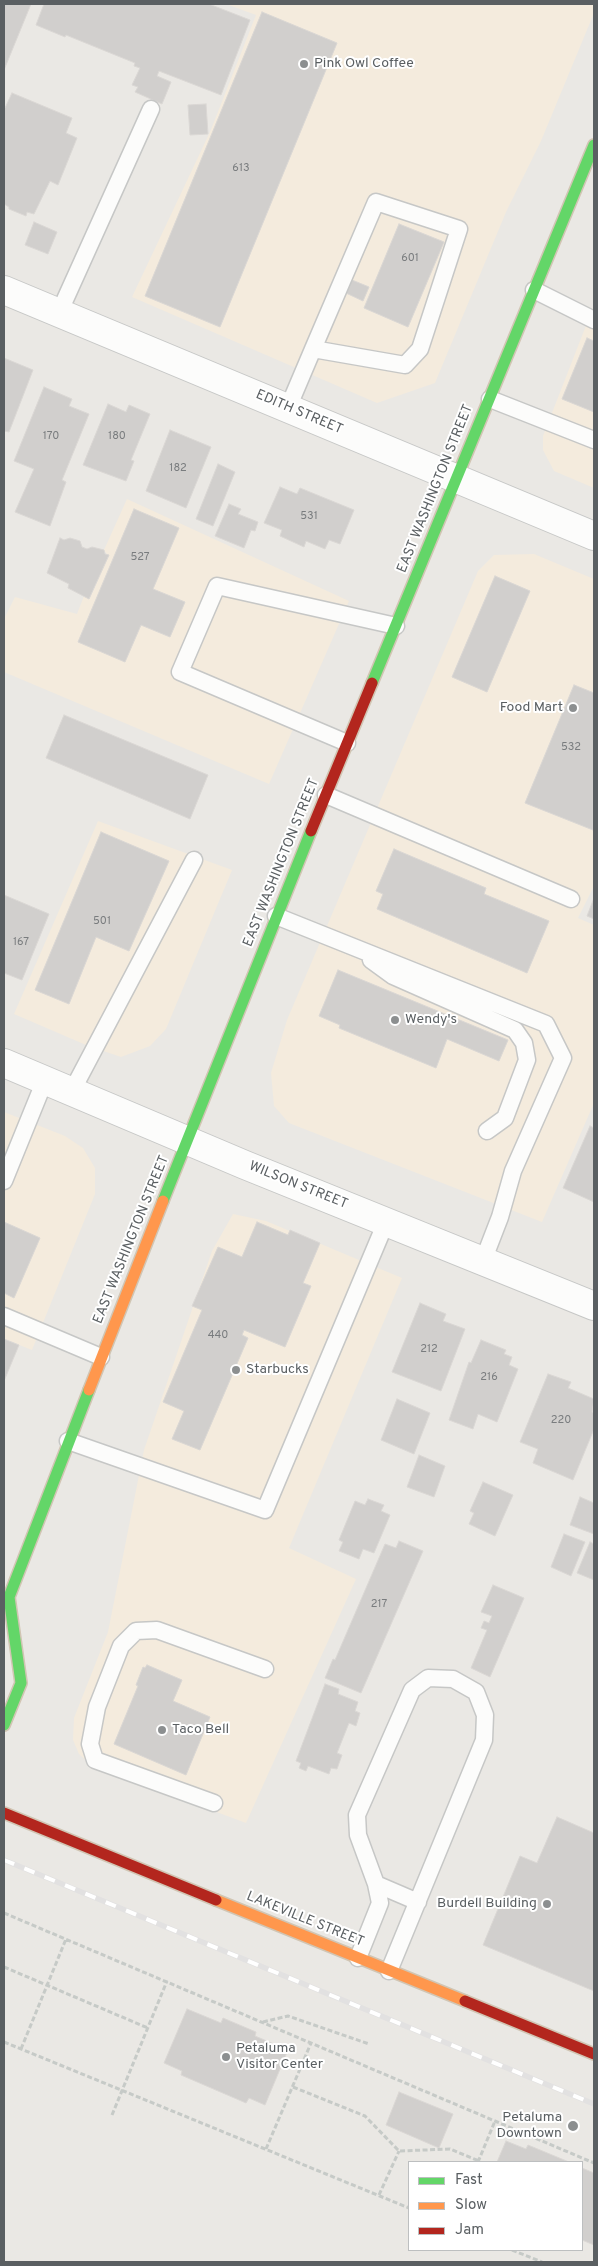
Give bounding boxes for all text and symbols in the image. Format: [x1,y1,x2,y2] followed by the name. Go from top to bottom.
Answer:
[314,56,414,72] place label: Pink Owl Coffee
[298,58,310,70] marker: Pink Owl Coffee
[232,162,250,176] house number: 613
[401,252,419,266] house number: 601
[253,387,345,439] street label: EDITH STREET
[394,402,478,576] street label: EAST WASHINGTON STREET
[43,430,59,444] house number: 170
[108,430,126,444] house number: 180
[169,462,187,476] house number: 182
[300,510,318,524] house number: 531
[130,551,150,565] house number: 527
[500,700,563,716] place label: Food Mart
[567,702,579,714] marker: Food Mart
[561,741,581,755] house number: 532
[240,776,324,950] street label: EAST WASHINGTON STREET
[93,915,111,929] house number: 501
[13,936,29,950] house number: 167
[405,1012,457,1028] place label: Wendy's
[389,1014,401,1026] marker: Wendy's
[90,1153,174,1327] street label: EAST WASHINGTON STREET
[246,1158,350,1214] street label: WILSON STREET
[208,1329,228,1343] house number: 440
[420,1343,438,1357] house number: 212
[246,1362,309,1378] place label: Starbucks
[230,1364,242,1376] marker: Starbucks
[480,1371,498,1385] house number: 216
[551,1414,571,1428] house number: 220
[371,1598,387,1612] house number: 217
[172,1722,229,1738] place label: Taco Bell
[156,1724,168,1736] marker: Taco Bell
[244,1889,366,1951] street label: LAKEVILLE STREET
[437,1896,537,1912] place label: Burdell Building
[541,1898,553,1910] marker: Burdell Building
[236,2041,323,2074] place label: Petaluma Visitor Center
[220,2051,232,2063] marker: Petaluma Visitor Center
[497,2110,562,2142] place label: Petaluma Downtown
[566,2119,580,2133] marker: Petaluma Downtown
[408,2161,583,2251] legend
[455,2171,483,2190] text: Fast
[455,2196,487,2215] text: Slow
[455,2221,484,2240] text: Jam

